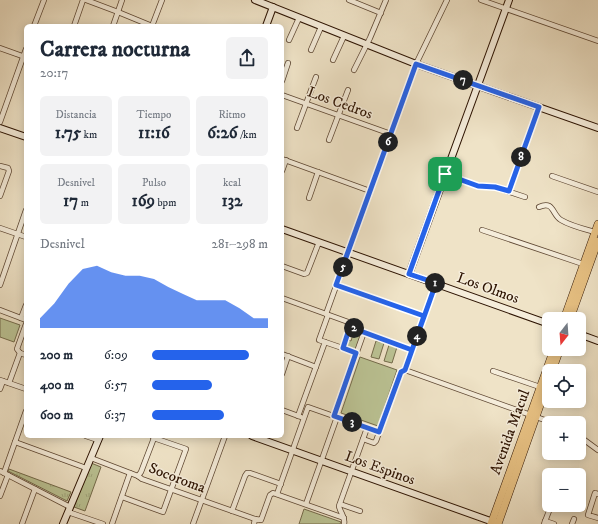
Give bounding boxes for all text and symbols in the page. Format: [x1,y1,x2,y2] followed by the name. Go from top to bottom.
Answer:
[40,36,190,63] text: Carrera nocturna
[226,37,268,79] button: share
[40,65,68,81] text: 20:17
[453,70,473,90] pin: 7
[460,73,466,87] text: 7
[305,82,375,124] street label: Los Cedros
[56,108,96,122] text: Distancia
[137,108,171,122] text: Tiempo
[218,108,246,122] text: Ritmo
[55,122,81,144] text: 1.75
[138,122,170,144] text: 11:16
[207,122,238,144] text: 6:26
[81,128,97,142] text: km
[238,128,257,142] text: /km
[378,132,398,152] pin: 6
[385,135,391,149] text: 6
[511,147,531,167] pin: 8
[518,150,524,164] text: 8
[428,157,462,191] pin
[434,163,456,185] icon: arrive
[57,176,95,190] text: Desnivel
[142,176,166,190] text: Pulso
[223,176,241,190] text: kcal
[63,190,78,212] text: 17
[132,190,155,212] text: 169
[222,190,242,212] text: 132
[78,196,89,210] text: m
[155,196,176,210] text: bpm
[40,236,85,252] text: Desnivel
[212,236,268,252] text: 281–298 m
[333,257,353,277] pin: 5
[340,260,346,274] text: 5
[454,268,522,308] street label: Los Olmos
[425,273,445,293] pin: 1
[433,276,437,290] text: 1
[542,312,586,356] north arrow
[542,312,586,512] map controls
[344,318,364,338] pin: 2
[351,321,357,335] text: 2
[407,326,427,346] pin: 4
[414,329,420,343] text: 4
[40,347,73,363] text: 200 m
[104,347,128,363] text: 6:09
[542,364,586,408] button: locate
[40,377,74,393] text: 400 m
[104,377,127,393] text: 6:57
[486,386,534,477] street label: Avenida Macul
[40,407,73,423] text: 600 m
[104,407,126,423] text: 6:37
[342,412,362,432] pin: 3
[350,415,354,429] text: 3
[542,416,586,460] button: +
[342,447,418,489] street label: Los Espinos
[146,458,209,498] street label: Socoroma
[542,468,586,512] button: −

